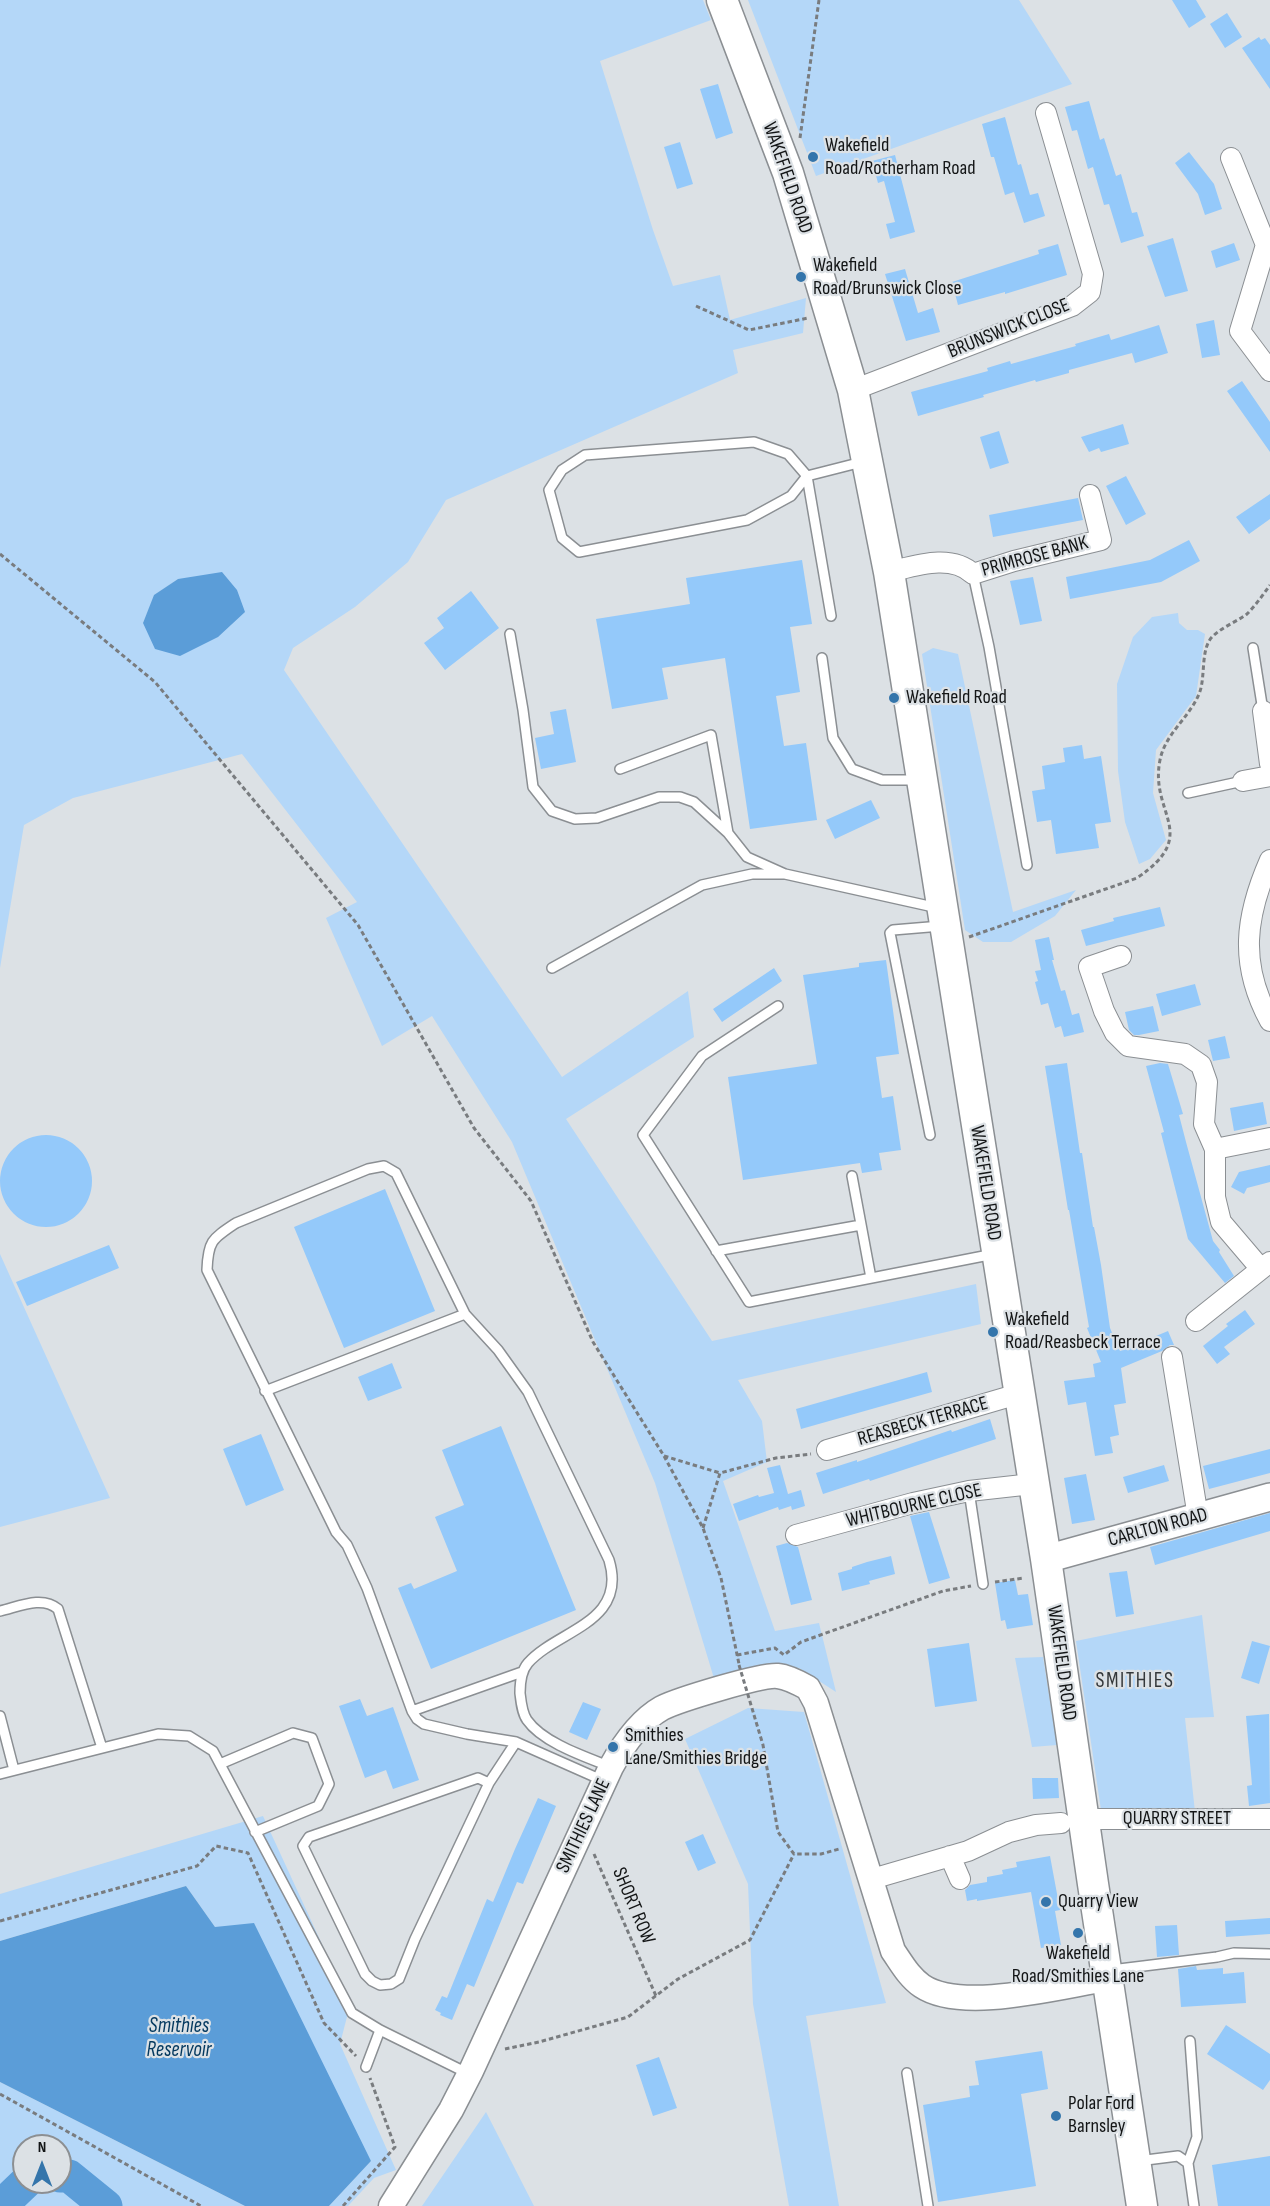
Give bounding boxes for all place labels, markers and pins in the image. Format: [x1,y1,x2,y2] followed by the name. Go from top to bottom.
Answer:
[825,134,975,181] place label: Wakefield Road/Rotherham Road
[806,150,820,164] marker: Wakefield Road/Rotherham Road
[813,254,962,301] place label: Wakefield Road/Brunswick Close
[794,270,808,284] marker: Wakefield Road/Brunswick Close
[906,686,1007,710] place label: Wakefield Road
[887,691,901,705] marker: Wakefield Road
[1005,1308,1161,1355] place label: Wakefield Road/Reasbeck Terrace
[986,1325,1000,1339] marker: Wakefield Road/Reasbeck Terrace
[625,1724,767,1771] place label: Smithies Lane/Smithies Bridge
[606,1740,620,1754] marker: Smithies Lane/Smithies Bridge
[1058,1890,1138,1914] place label: Quarry View
[1039,1895,1053,1909] marker: Quarry View
[1071,1926,1085,1940] marker: Wakefield Road/Smithies Lane
[1012,1942,1144,1989] place label: Wakefield Road/Smithies Lane
[1068,2092,1134,2139] place label: Polar Ford Barnsley
[1049,2109,1063,2123] marker: Polar Ford Barnsley

